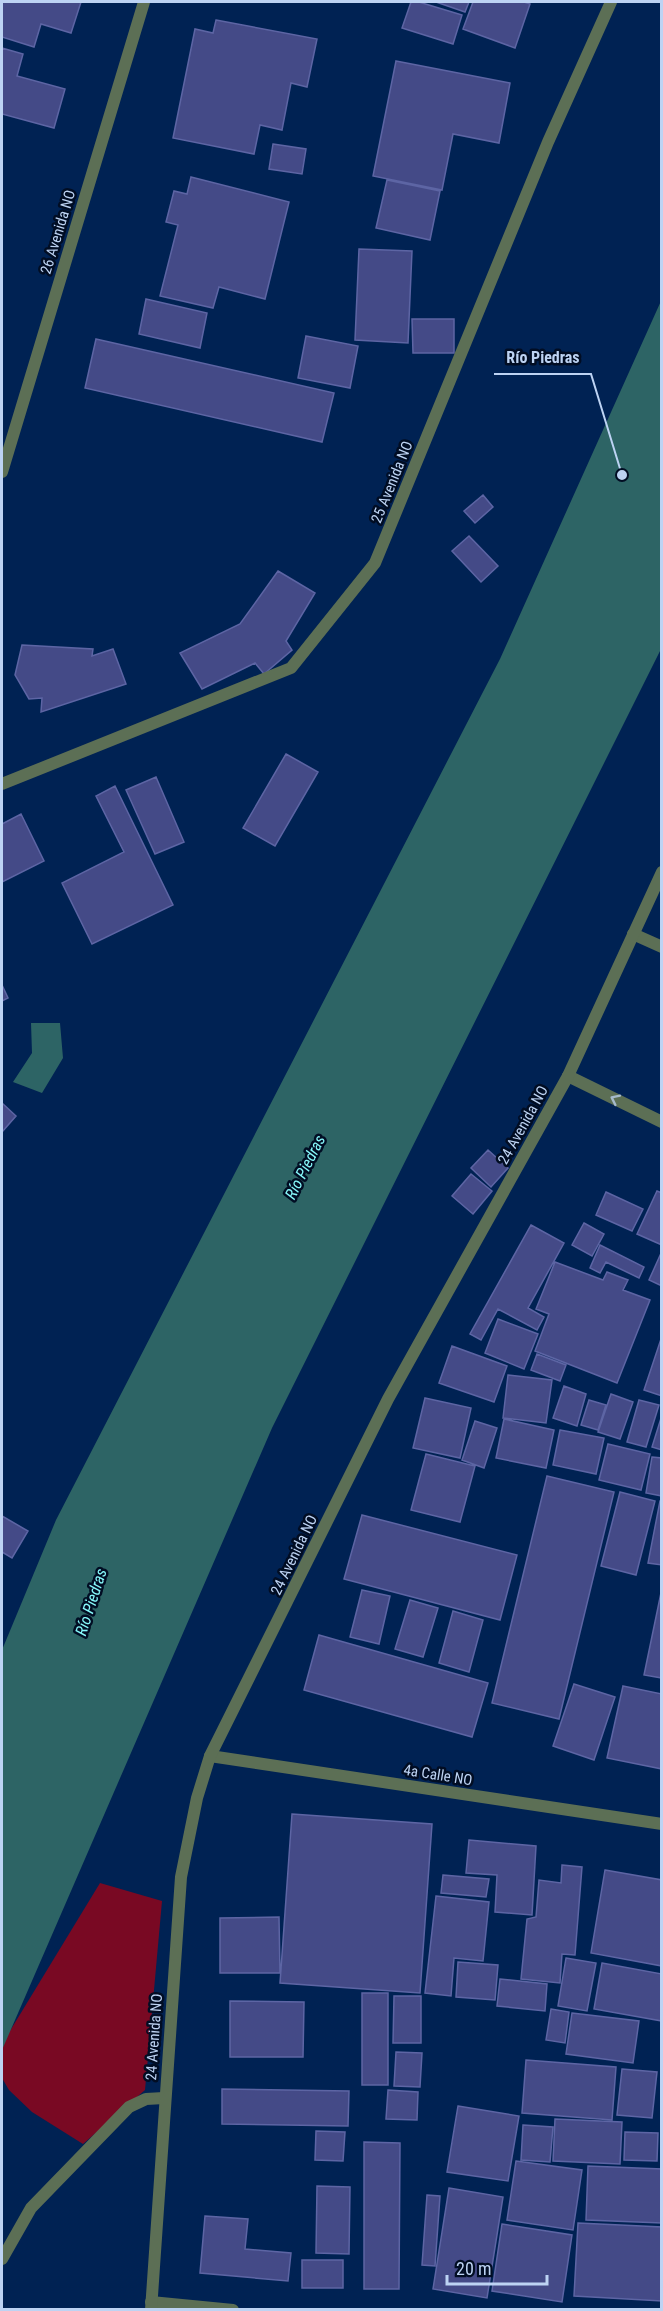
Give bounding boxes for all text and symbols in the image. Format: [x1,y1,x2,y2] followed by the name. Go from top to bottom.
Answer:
[37,188,79,276] street label: 26 Avenida NO
[494,340,591,374] callout: Río Piedras
[506,348,580,367] text: Río Piedras
[367,438,417,526] street label: 25 Avenida NO
[494,1083,552,1167] street label: 24 Avenida NO
[610,1095,621,1106] one-way arrow
[281,1132,329,1202] water label: Río Piedras
[267,1512,321,1598] street label: 24 Avenida NO
[71,1566,111,1638] water label: Río Piedras
[402,1761,474,1789] street label: 4a Calle NO
[142,1993,166,2081] street label: 24 Avenida NO
[447,2248,548,2286] scale bar
[456,2258,491,2279] text: 20 m

